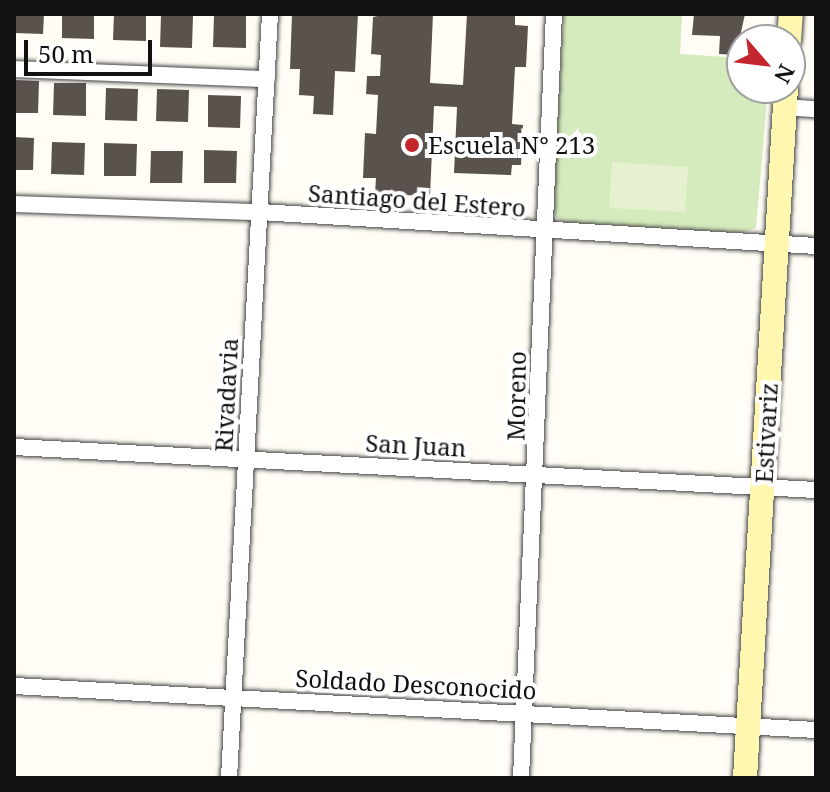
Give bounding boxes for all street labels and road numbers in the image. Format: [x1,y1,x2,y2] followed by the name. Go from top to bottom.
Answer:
[307,178,527,222] street label: Santiago del Estero
[209,337,243,453] street label: Rivadavia
[501,351,531,441] street label: Moreno
[749,382,783,484] street label: Estivariz
[365,428,467,462] street label: San Juan
[295,663,537,705] street label: Soldado Desconocido

